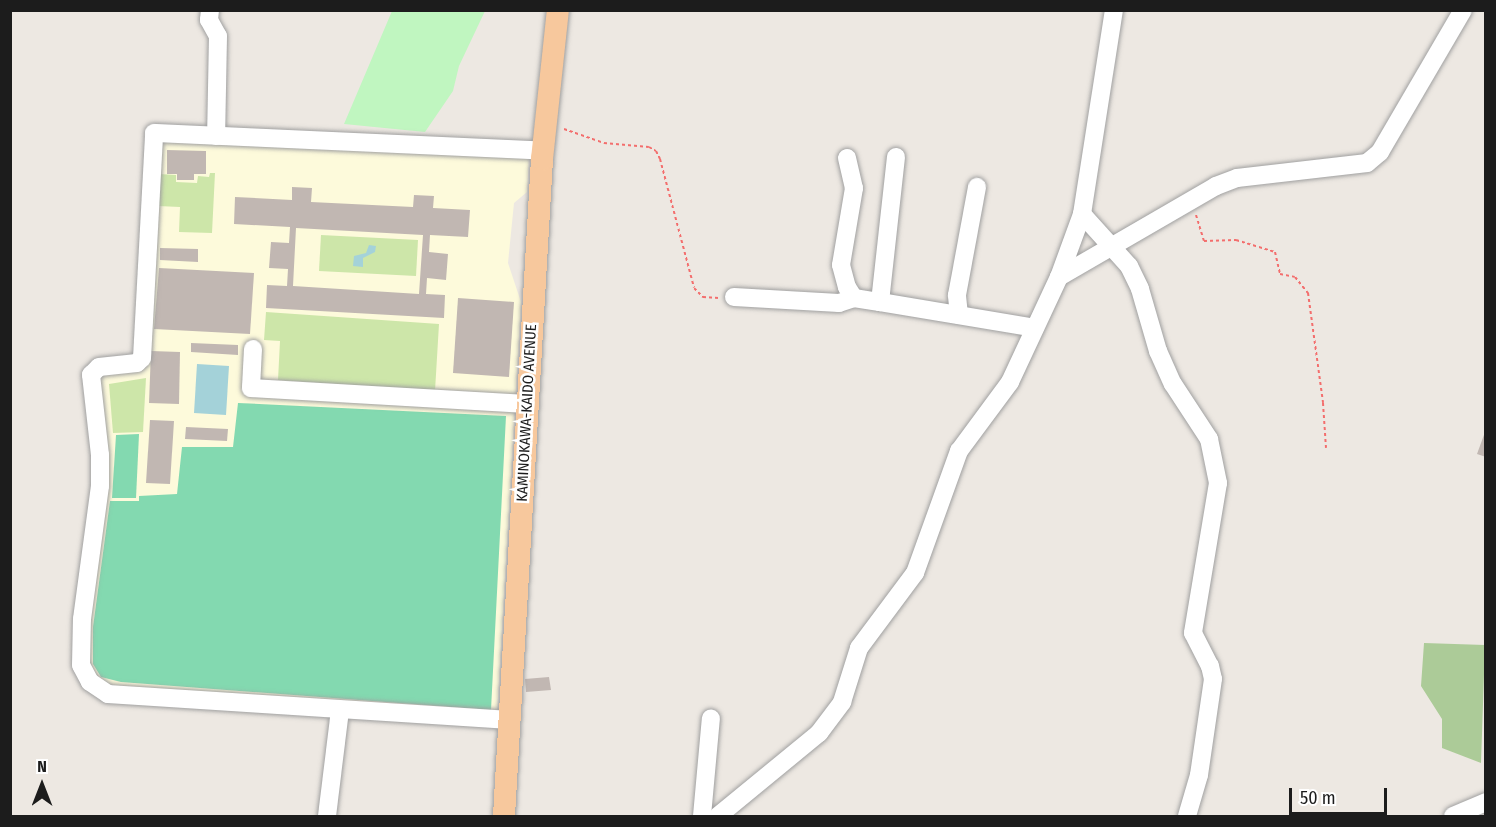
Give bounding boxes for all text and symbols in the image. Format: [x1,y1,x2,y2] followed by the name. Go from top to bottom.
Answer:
[513,324,541,502] street label: KAMINOKAWA-KAIDO AVENUE
[12,755,72,815] north arrow
[37,757,47,776] text: N
[1292,776,1390,814] scale bar
[1300,787,1336,809] text: 50 m

